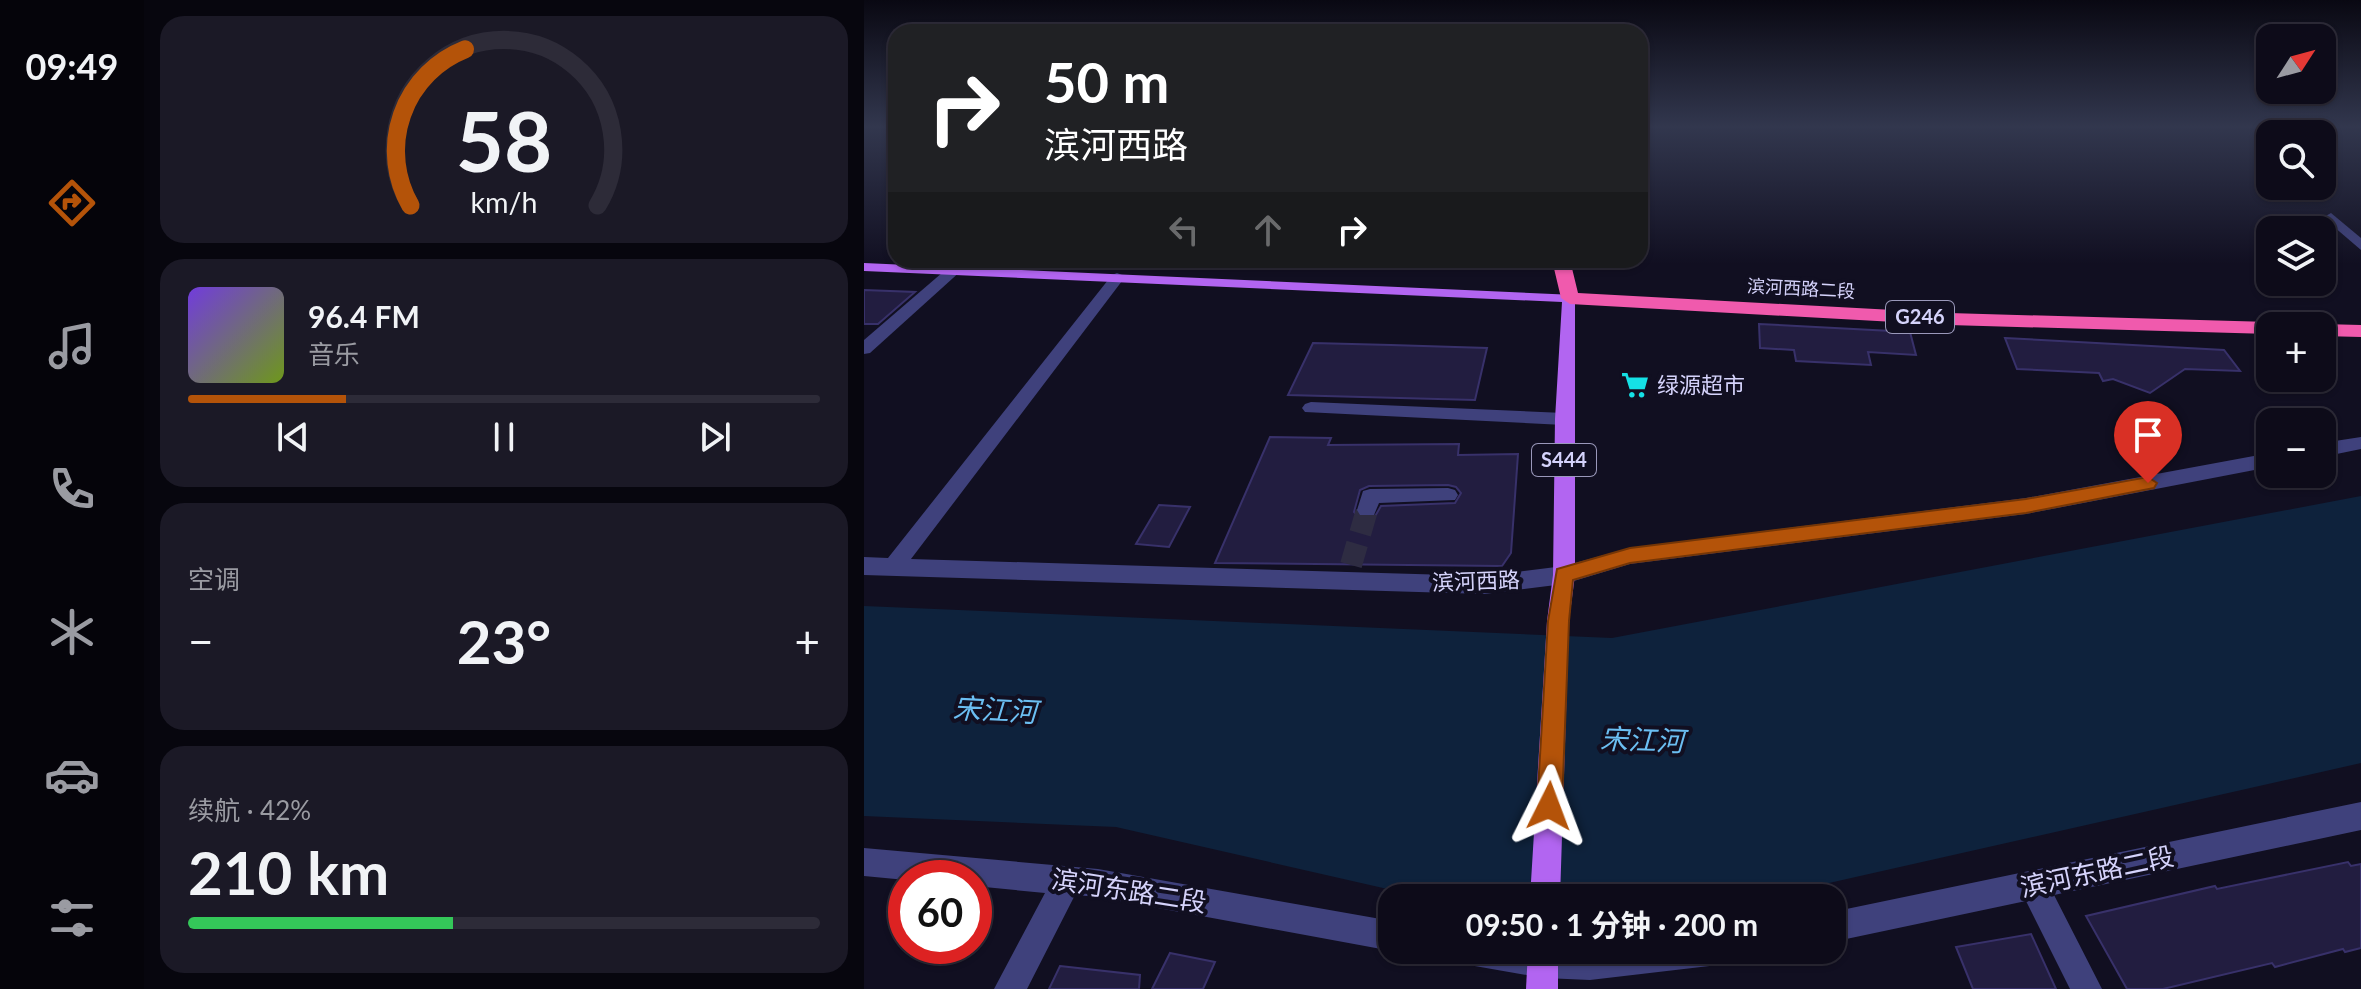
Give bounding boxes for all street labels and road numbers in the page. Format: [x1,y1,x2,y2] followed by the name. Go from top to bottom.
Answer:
[1747,274,1856,302] street label: 滨河西路二段
[1886,301,1954,333] road number: G246
[1532,444,1596,476] road number: S444
[1432,565,1520,596] street label: 滨河西路
[2017,839,2176,903] street label: 滨河东路二段
[1050,862,1209,918] street label: 滨河东路二段

